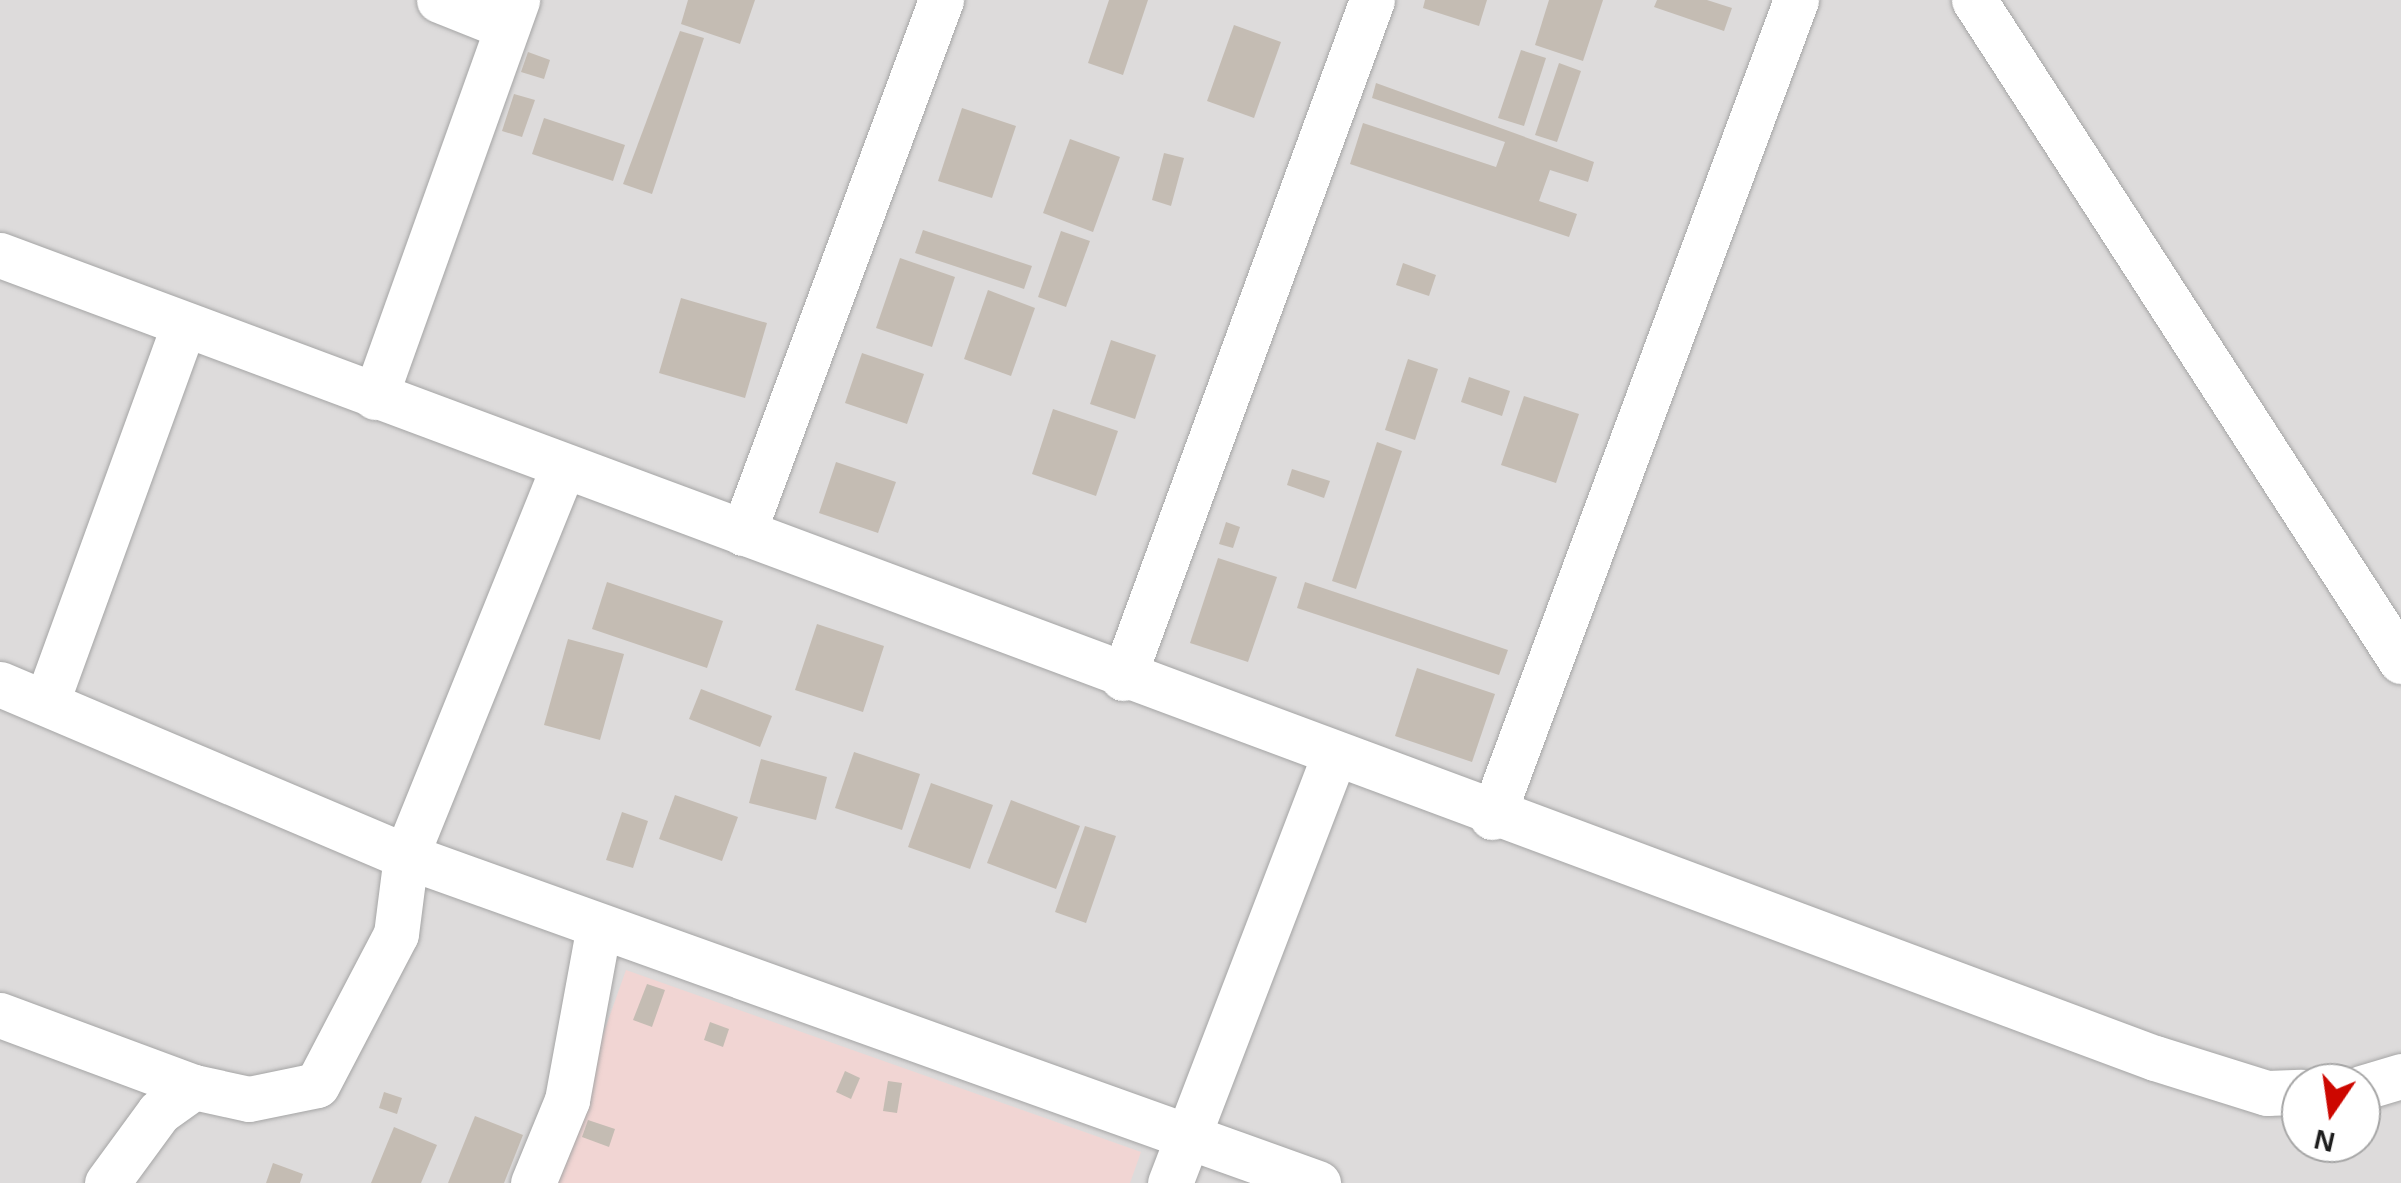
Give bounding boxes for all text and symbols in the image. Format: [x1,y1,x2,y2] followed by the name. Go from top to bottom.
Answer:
[2281,1063,2381,1163] north arrow
[2311,1123,2338,1158] text: N

